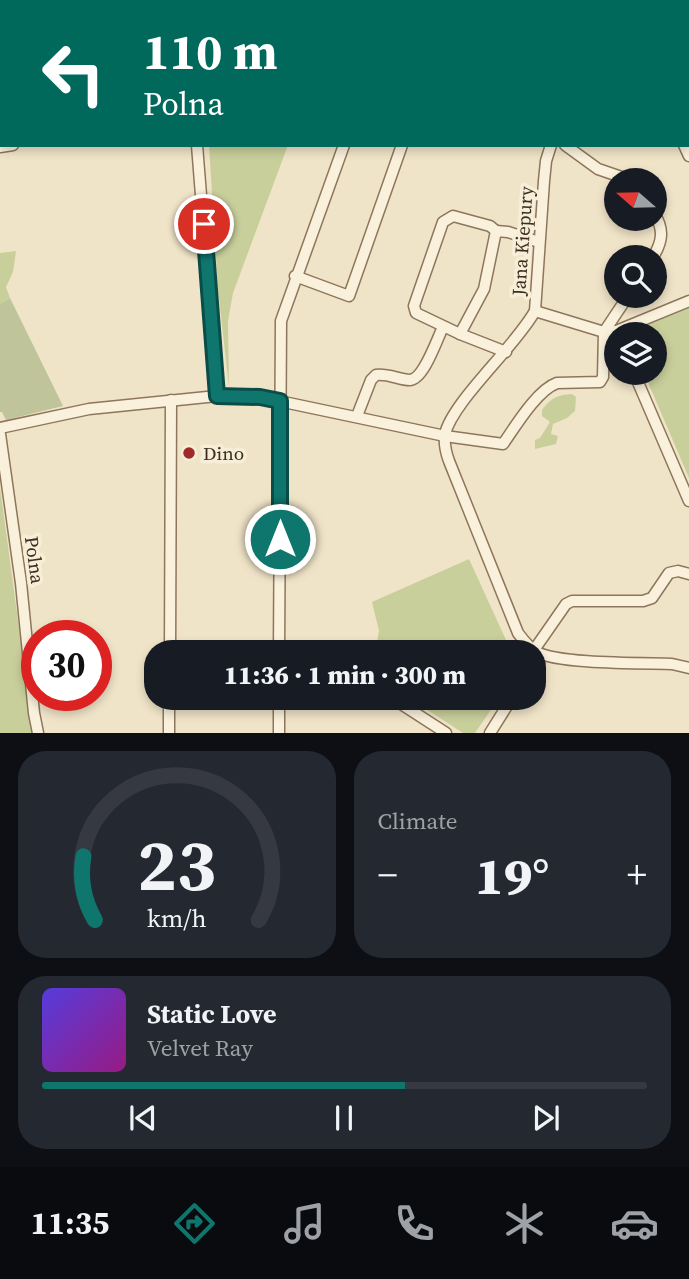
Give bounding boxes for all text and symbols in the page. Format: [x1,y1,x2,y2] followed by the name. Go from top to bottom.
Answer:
[143,18,278,85] text: 110 m
[28,28,119,119] icon: left
[143,82,224,126] text: Polna
[604,168,667,231] north arrow
[604,168,667,385] map controls
[505,185,539,298] street label: Jana Kiepury
[174,194,234,254] pin
[185,205,223,243] icon: arrive
[604,245,667,308] button: search
[604,322,667,385] button: layers
[203,440,244,466] place label: Dino
[181,445,197,461] marker: Dino
[243,502,317,576] position arrow
[19,534,51,586] street label: Polna
[21,620,112,711] speed limit sign: 30
[224,657,466,693] text: 11:36 · 1 min · 300 m
[378,805,457,837] text: Climate
[137,816,216,915] text: 23
[475,840,549,911] text: 19°
[378,849,398,901] text: −
[627,849,647,901] text: +
[147,901,207,935] text: km/h
[147,996,276,1032] text: Static Love
[147,1032,253,1064] text: Velvet Ray
[124,1099,162,1137] icon: previous
[325,1099,363,1137] icon: pause
[527,1099,565,1137] icon: next
[170,1199,219,1248] icon: directions
[280,1199,329,1248] icon: music
[390,1199,439,1248] icon: phone
[500,1199,549,1248] icon: climate
[610,1199,659,1248] icon: car
[30,1201,109,1245] text: 11:35

